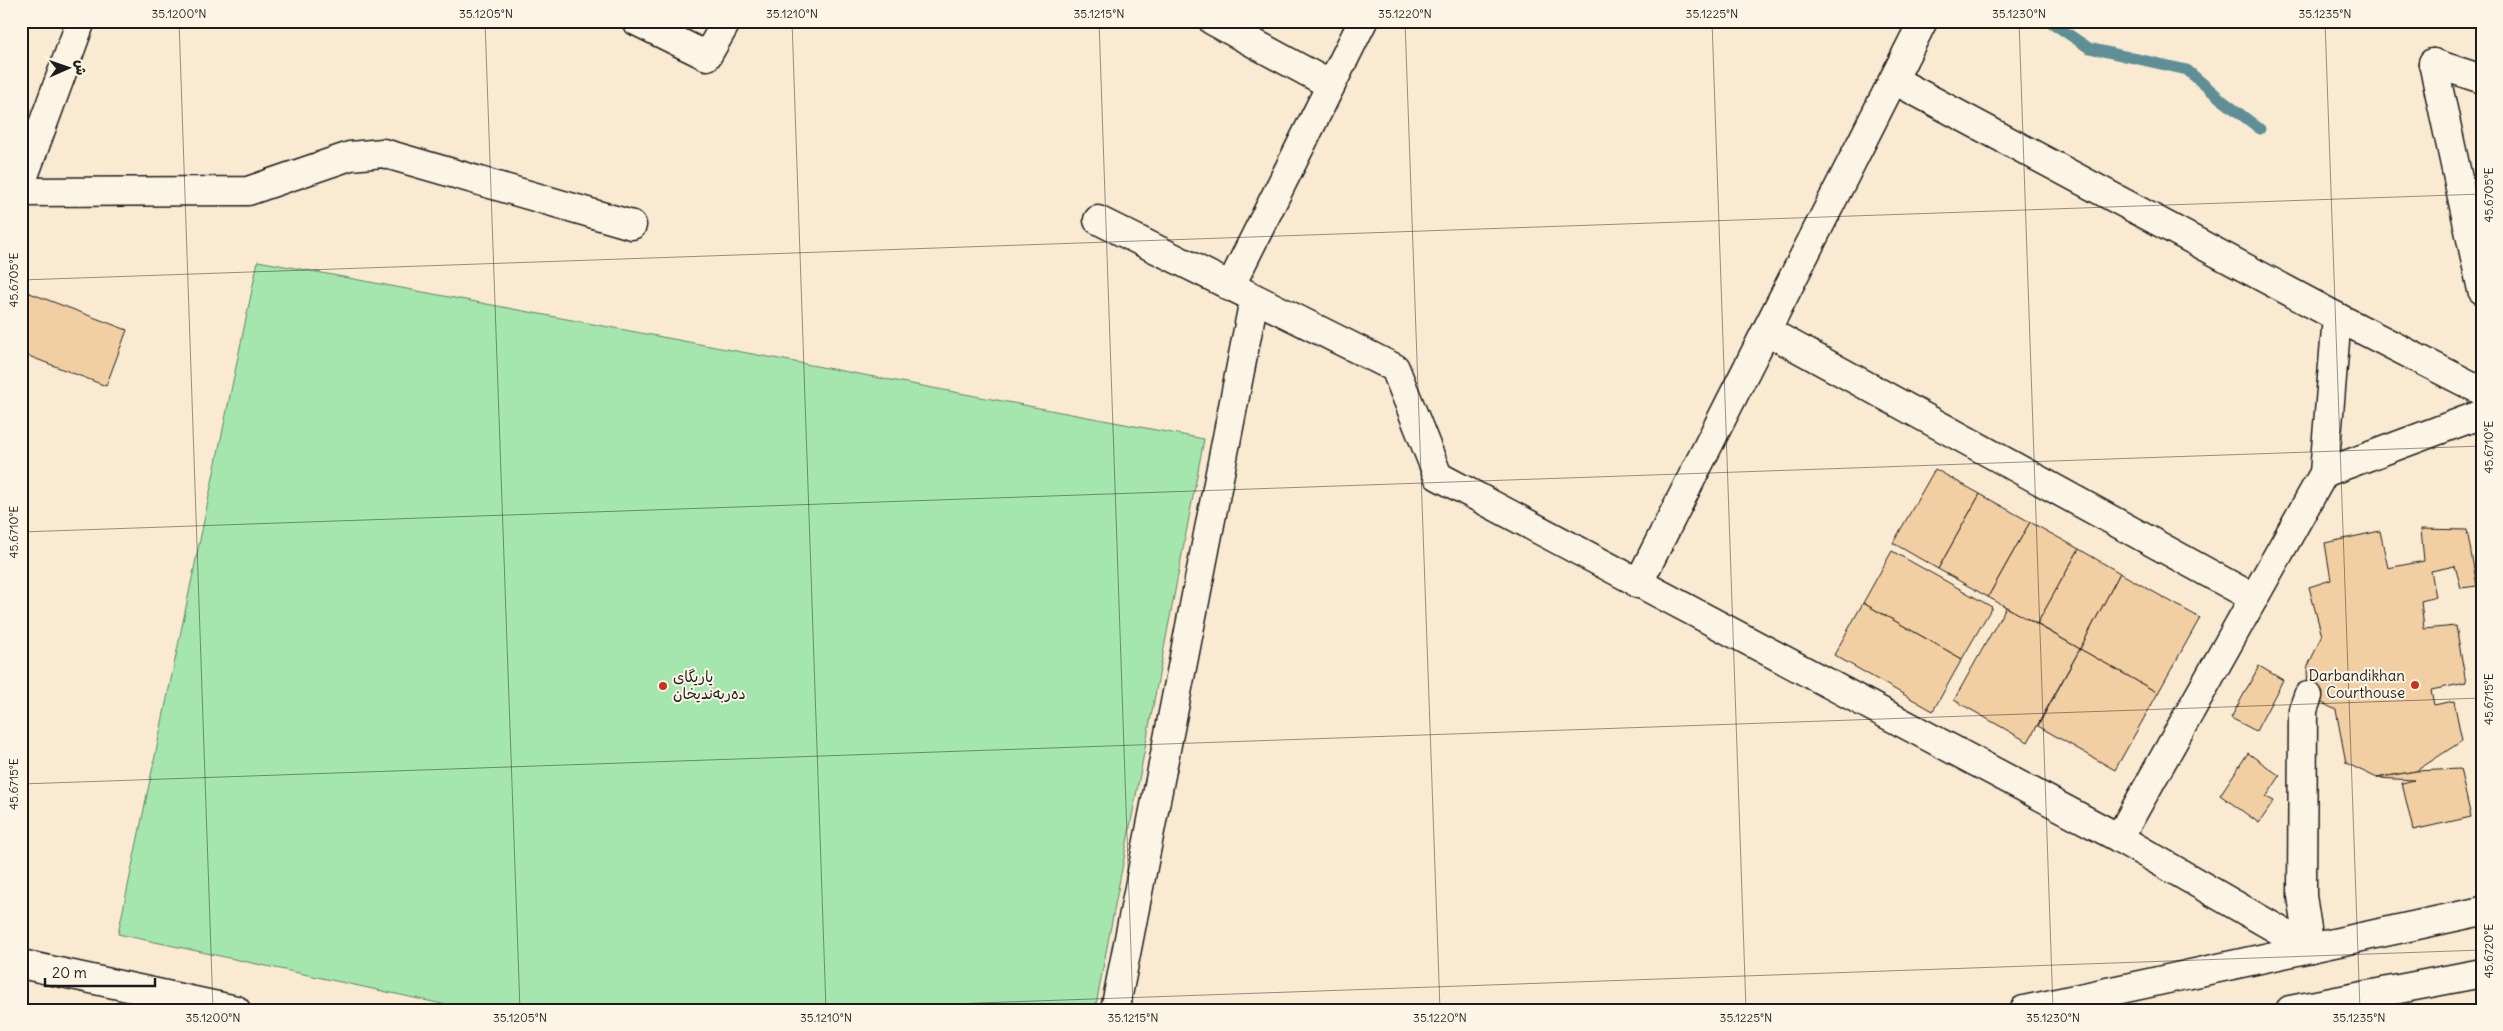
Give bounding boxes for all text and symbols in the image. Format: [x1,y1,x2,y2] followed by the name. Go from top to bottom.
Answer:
[151,6,207,21] text: 35.1200°N
[459,6,513,21] text: 35.1205°N
[766,6,818,21] text: 35.1210°N
[1073,6,1125,21] text: 35.1215°N
[1378,6,1432,21] text: 35.1220°N
[1686,6,1738,21] text: 35.1225°N
[1992,6,2046,21] text: 35.1230°N
[2298,6,2352,21] text: 35.1235°N
[42,42,92,92] north arrow
[72,60,90,76] text: ش
[2481,168,2496,223] text: 45.6705°E
[6,253,21,308] text: 45.6705°E
[2481,421,2496,473] text: 45.6710°E
[6,506,21,558] text: 45.6710°E
[2308,666,2405,702] place label: Darbandikhan Courthouse
[673,667,746,703] place label: یاریگاى ده‌ربه‌ندیخان
[2481,673,2496,725] text: 45.6715°E
[2409,679,2421,691] marker: Darbandikhan Courthouse
[657,680,669,692] marker: یاریگاى ده‌ربه‌ندیخان
[6,758,21,810] text: 45.6715°E
[2481,924,2496,978] text: 45.6720°E
[45,956,155,988] scale bar
[52,963,87,982] text: 20 m
[185,1010,241,1025] text: 35.1200°N
[493,1010,547,1025] text: 35.1205°N
[800,1010,852,1025] text: 35.1210°N
[1107,1010,1159,1025] text: 35.1215°N
[1413,1010,1467,1025] text: 35.1220°N
[1720,1010,1772,1025] text: 35.1225°N
[2026,1010,2080,1025] text: 35.1230°N
[2332,1010,2386,1025] text: 35.1235°N

